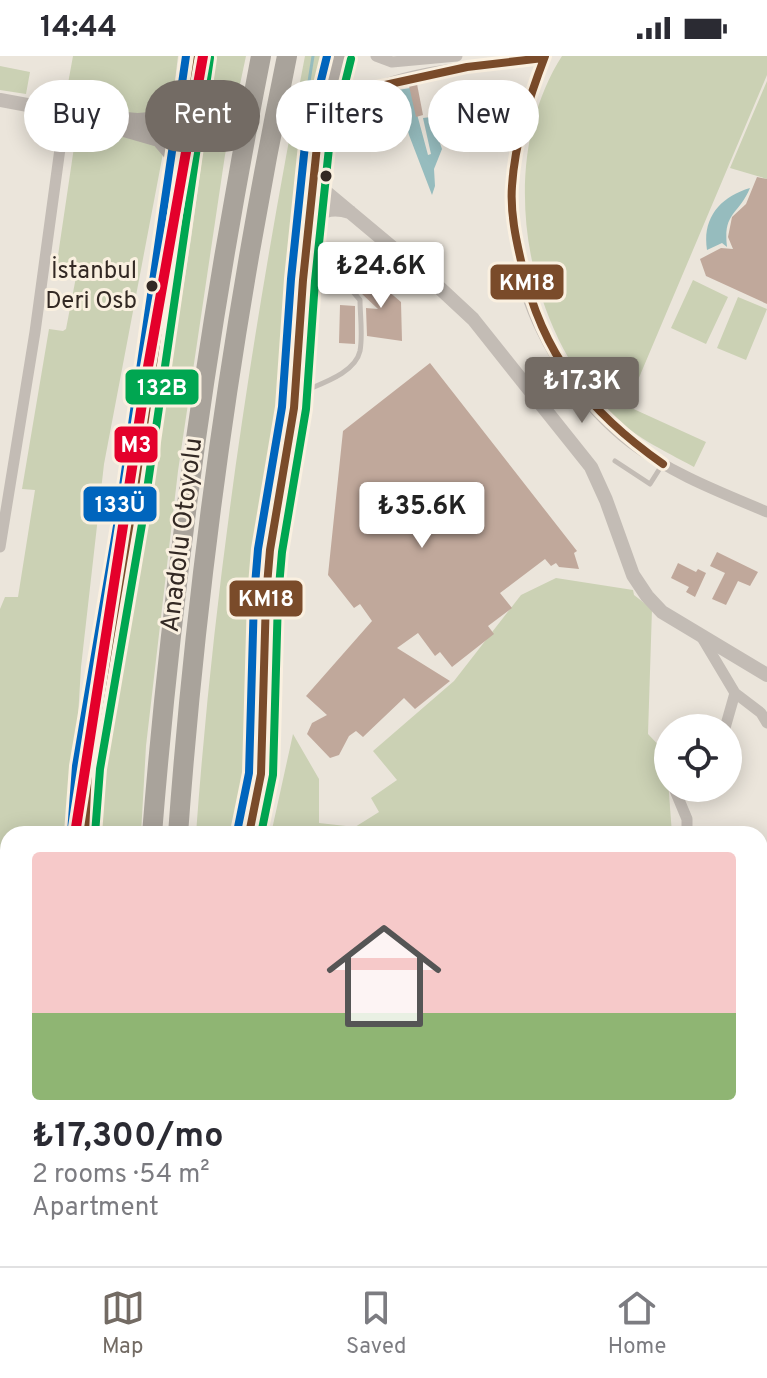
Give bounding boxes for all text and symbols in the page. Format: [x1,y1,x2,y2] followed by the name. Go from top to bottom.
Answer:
[40,10,117,47] text: 14:44
[24,80,129,152] chip: Buy
[145,80,260,152] chip: Rent
[276,80,412,152] chip: Filters
[428,80,539,152] chip: New
[318,168,334,184] unlabelled marker
[316,242,446,310] pin: ₺24.6K
[336,251,426,284] text: ₺24.6K
[45,256,137,317] place label: İstanbul Deri Osb
[489,263,565,301] line badge: KM18
[499,271,555,298] text: KM18
[144,278,160,294] marker: İstanbul Deri Osb
[517,357,647,425] pin: ₺17.3K
[543,366,621,399] text: ₺17.3K
[124,368,200,406] line badge: 132B
[137,376,187,403] text: 132B
[113,425,159,464] line badge: M3
[121,433,152,460] text: M3
[155,436,211,634] street label: Anadolu Otoyolu
[357,482,487,550] pin: ₺35.6K
[82,485,158,523] line badge: 133Ü
[95,490,145,520] text: 133Ü
[377,491,467,524] text: ₺35.6K
[228,579,304,618] line badge: KM18
[238,587,294,614] text: KM18
[654,714,742,802] map controls
[654,714,742,802] button: locate
[312,904,456,1048] icon: home
[32,1116,223,1159] text: ₺17,300/mo
[32,1159,210,1192] text: 2 rooms · 54 m²
[32,1192,159,1225] text: Apartment
[101,1286,145,1361] tab: Map
[346,1286,407,1361] tab: Saved
[608,1286,666,1361] tab: Home

